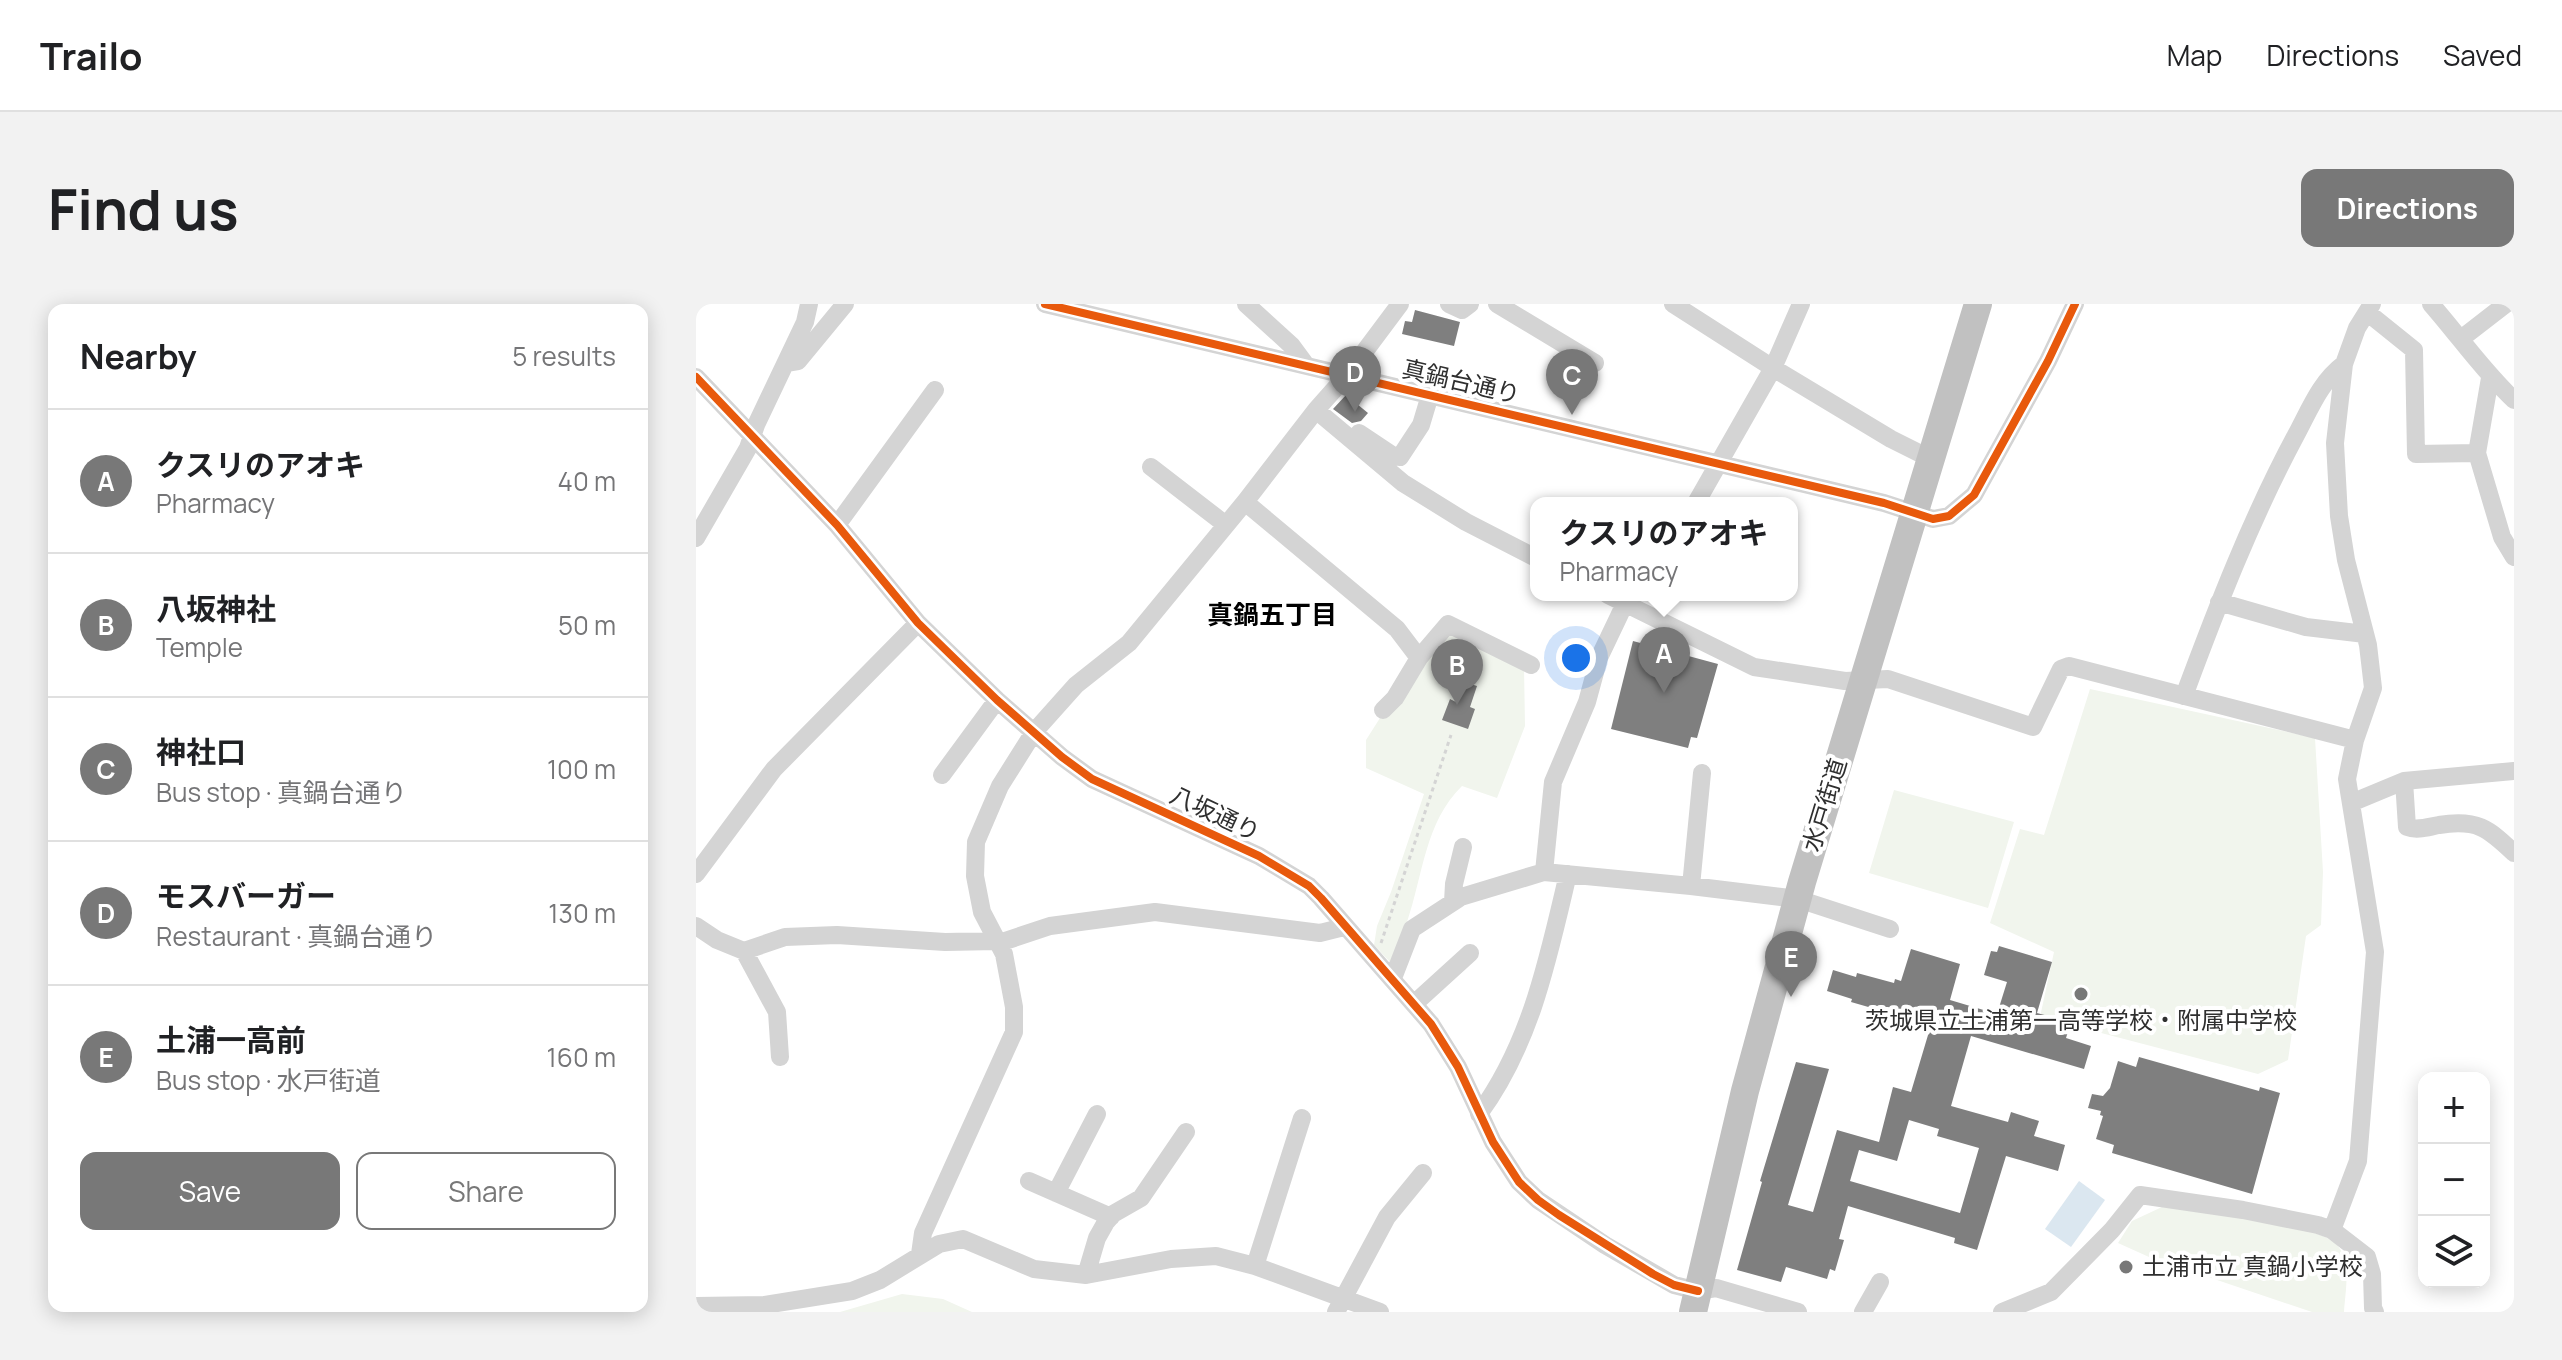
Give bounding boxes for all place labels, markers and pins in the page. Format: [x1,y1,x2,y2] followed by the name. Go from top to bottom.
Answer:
[1329,346,1381,412] pin: D
[1546,349,1598,415] pin: C
[1638,627,1690,693] pin: A
[1431,639,1483,705] pin: B
[1765,931,1817,997] pin: E
[2072,985,2090,1003] marker: 茨城県立土浦第一高等学校・附属中学校
[1865,1003,2297,1036] place label: 茨城県立土浦第一高等学校・附属中学校
[2142,1249,2363,1282] place label: 土浦市立 真鍋小学校
[2117,1258,2135,1276] marker: 土浦市立 真鍋小学校

